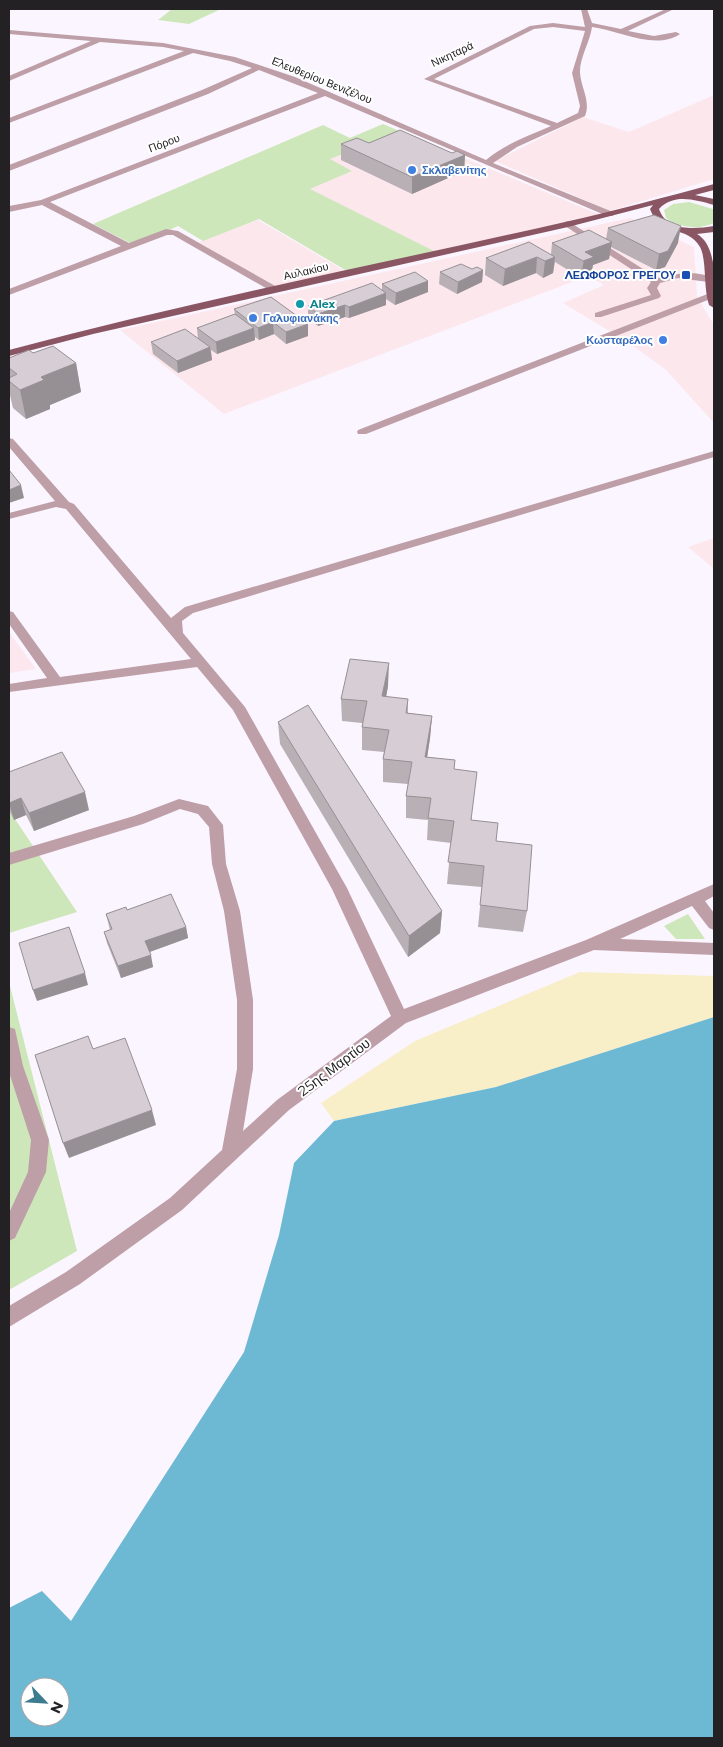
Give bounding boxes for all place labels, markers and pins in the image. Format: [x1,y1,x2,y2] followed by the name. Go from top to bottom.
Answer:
[422,163,487,177] place label: Σκλαβενίτης
[406,164,418,176] marker: Σκλαβενίτης
[564,268,677,282] place label: ΛΕΩΦΟΡΟΣ ΓΡΕΓΟΥ
[680,269,692,281] marker: ΛΕΩΦΟΡΟΣ ΓΡΕΓΟΥ
[309,297,336,311] place label: Alex
[294,298,306,310] marker: Alex
[263,311,339,325] place label: Γαλυφιανάκης
[247,312,259,324] marker: Γαλυφιανάκης
[586,333,653,347] place label: Κωσταρέλος
[657,334,669,346] marker: Κωσταρέλος

